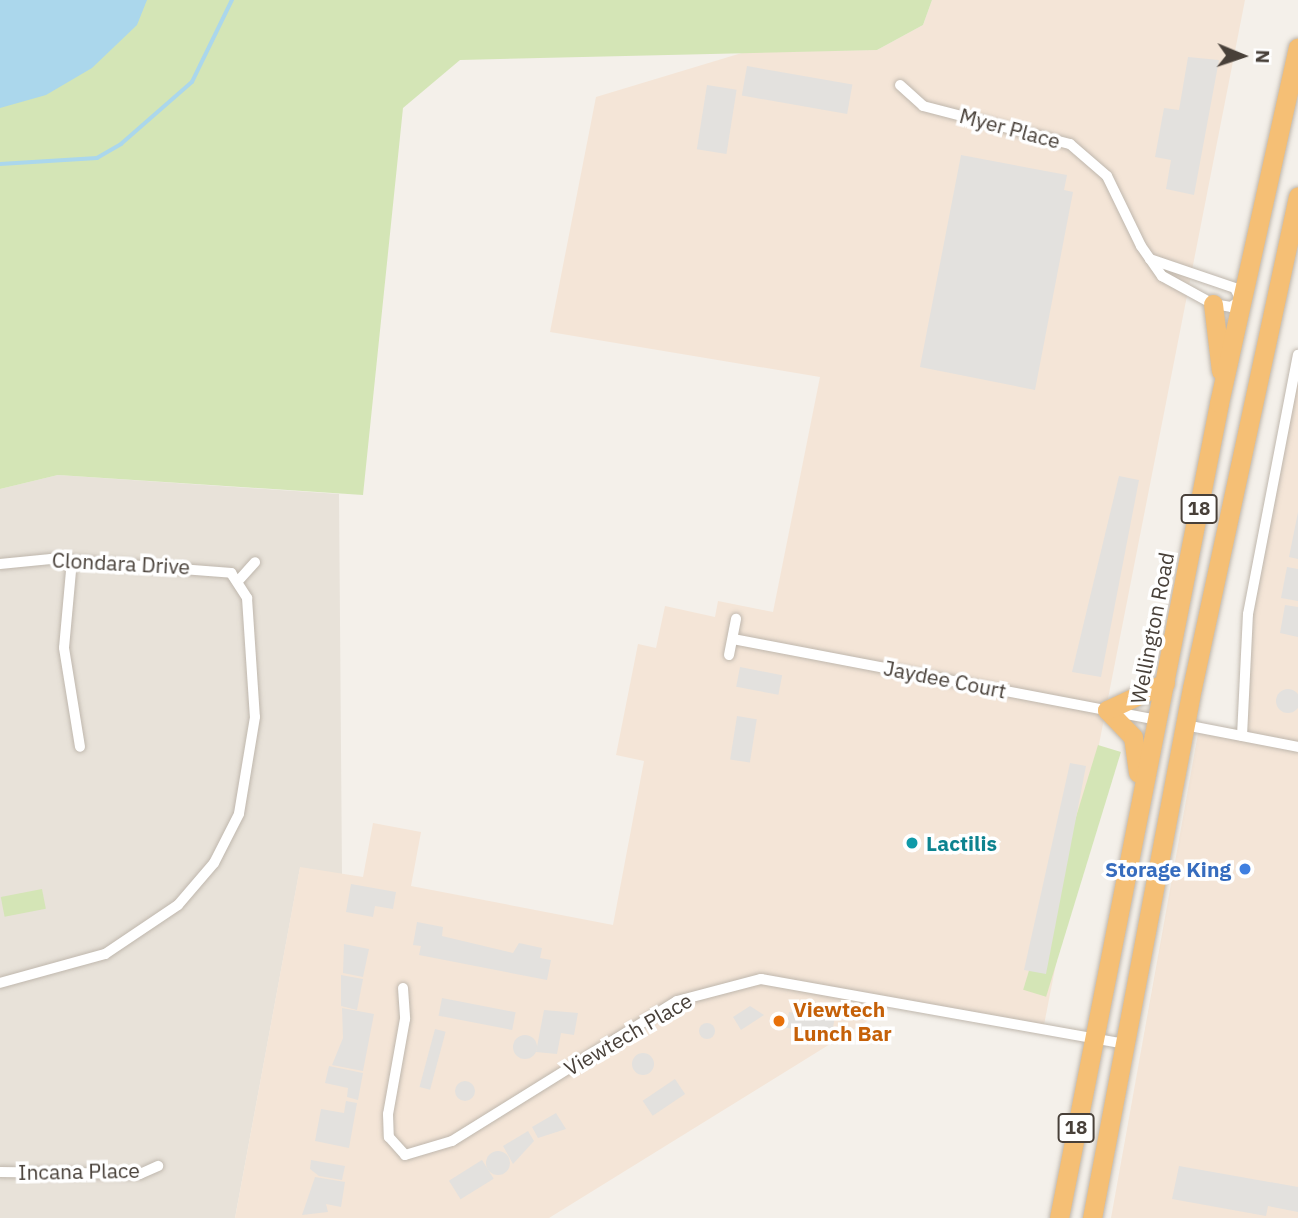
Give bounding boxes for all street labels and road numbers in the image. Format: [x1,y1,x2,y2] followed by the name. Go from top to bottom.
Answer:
[957,102,1063,154] street label: Myer Place
[1180,494,1218,524] road number: 18
[51,547,191,579] street label: Clondara Drive
[1125,550,1179,706] street label: Wellington Road
[882,655,1008,703] street label: Jaydee Court
[560,987,696,1081] street label: Viewtech Place
[1057,1112,1095,1144] road number: 18
[18,1157,140,1185] street label: Incana Place

